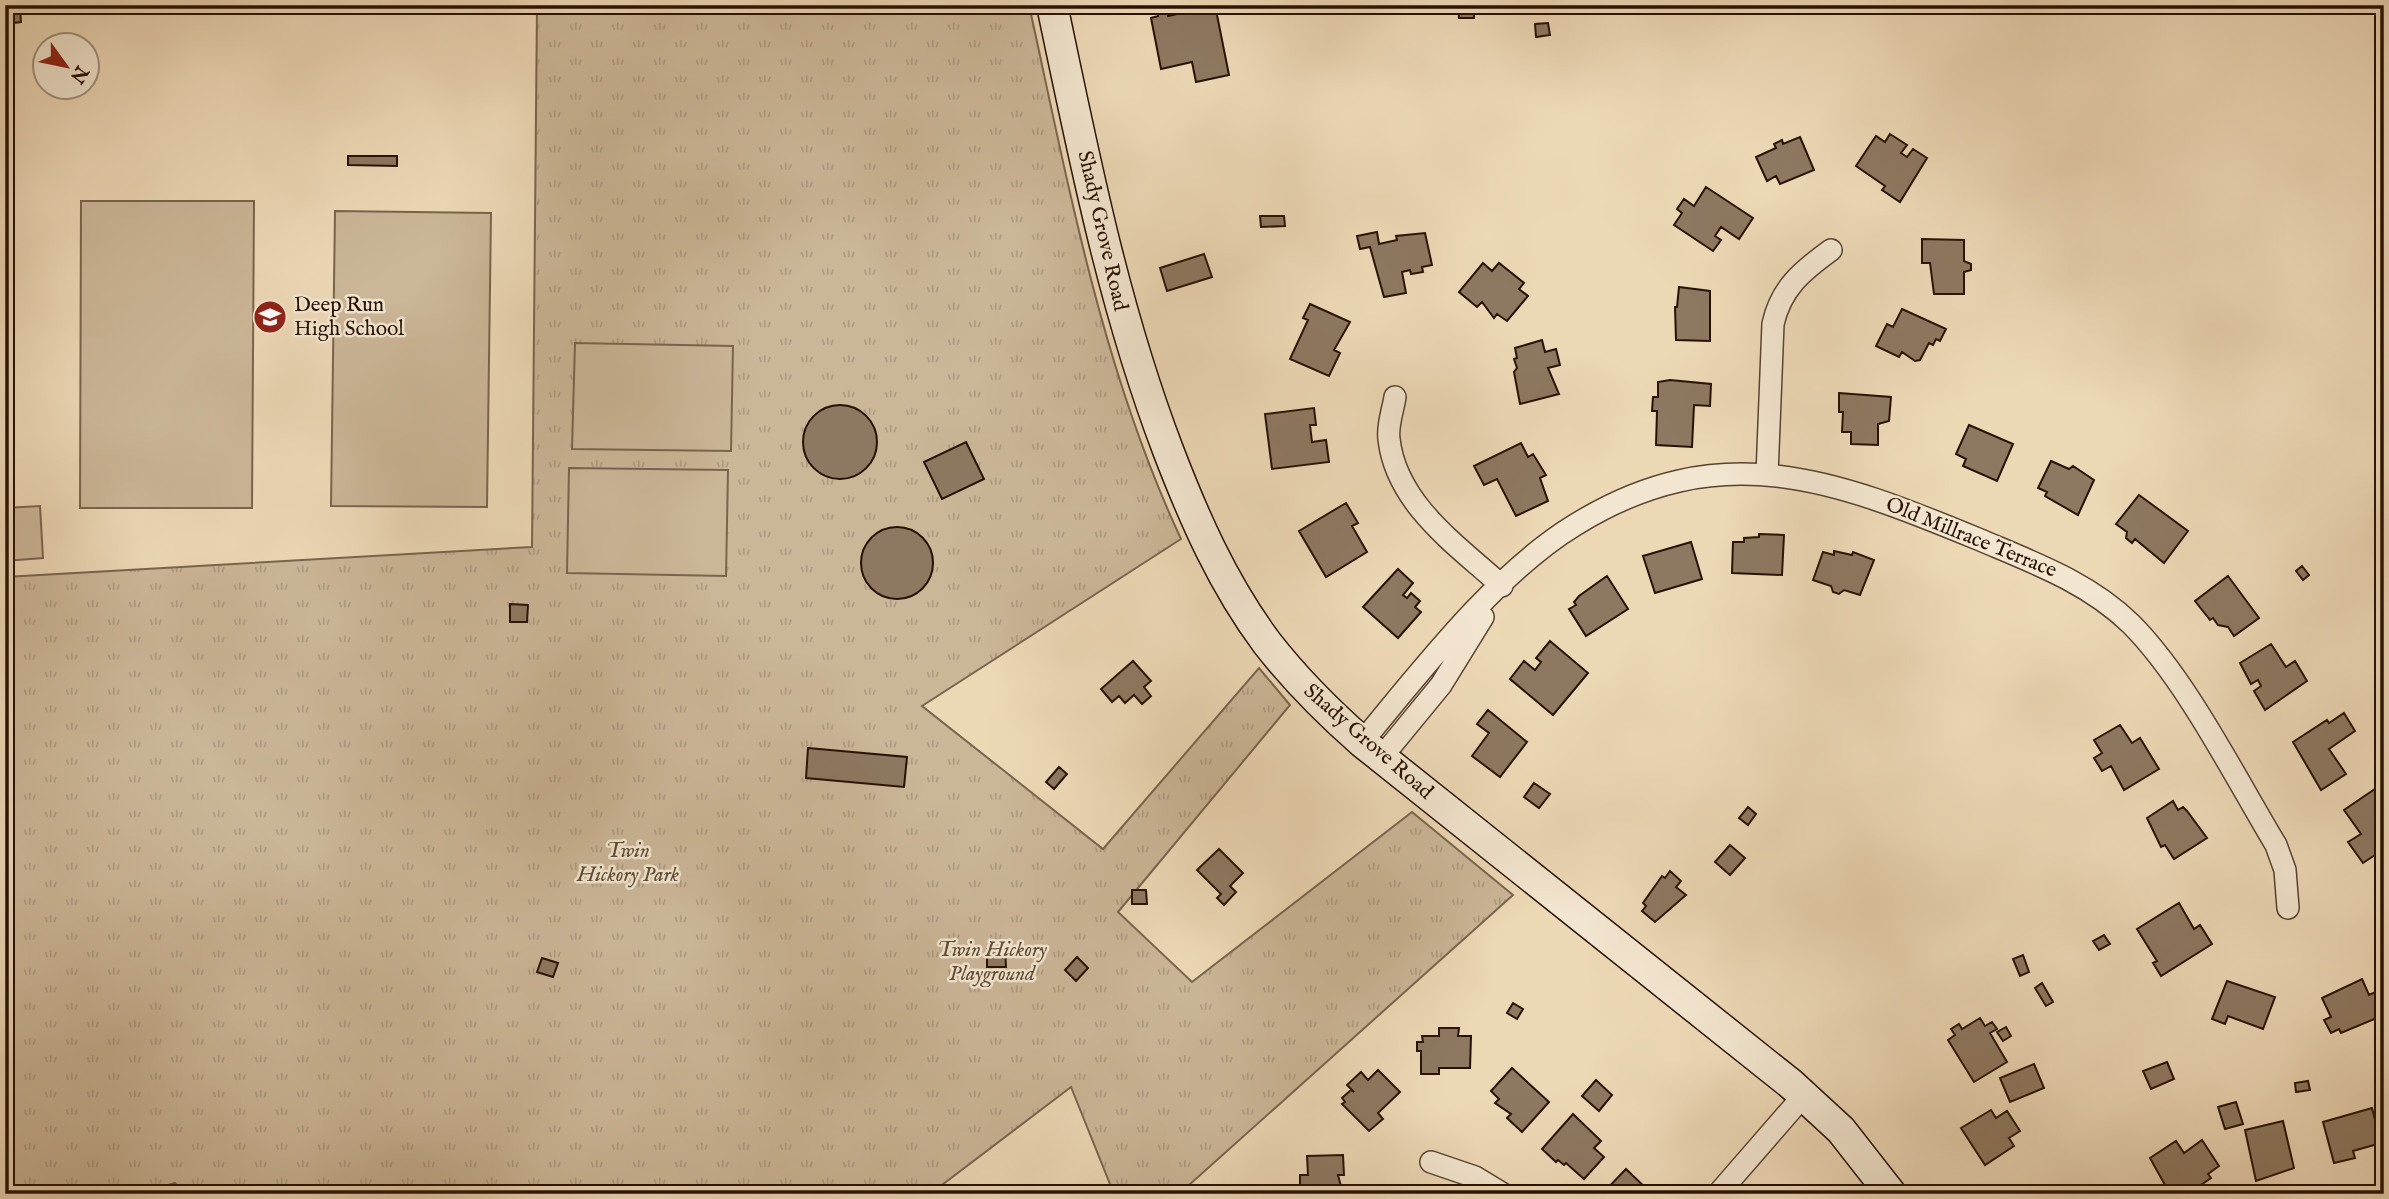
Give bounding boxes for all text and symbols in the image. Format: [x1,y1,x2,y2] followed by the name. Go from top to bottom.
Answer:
[32,32,102,102] north arrow
[64,60,94,88] text: N
[1070,148,1134,314] street label: Shady Grove Road
[294,292,404,343] place label: Deep Run High School
[251,298,289,336] school or university icon: Deep Run High School
[1882,491,2061,585] street label: Old Millrace Terrace
[1297,678,1439,806] street label: Shady Grove Road
[576,838,680,889] park label: Twin Hickory Park
[937,937,1047,988] park label: Twin Hickory Playground

